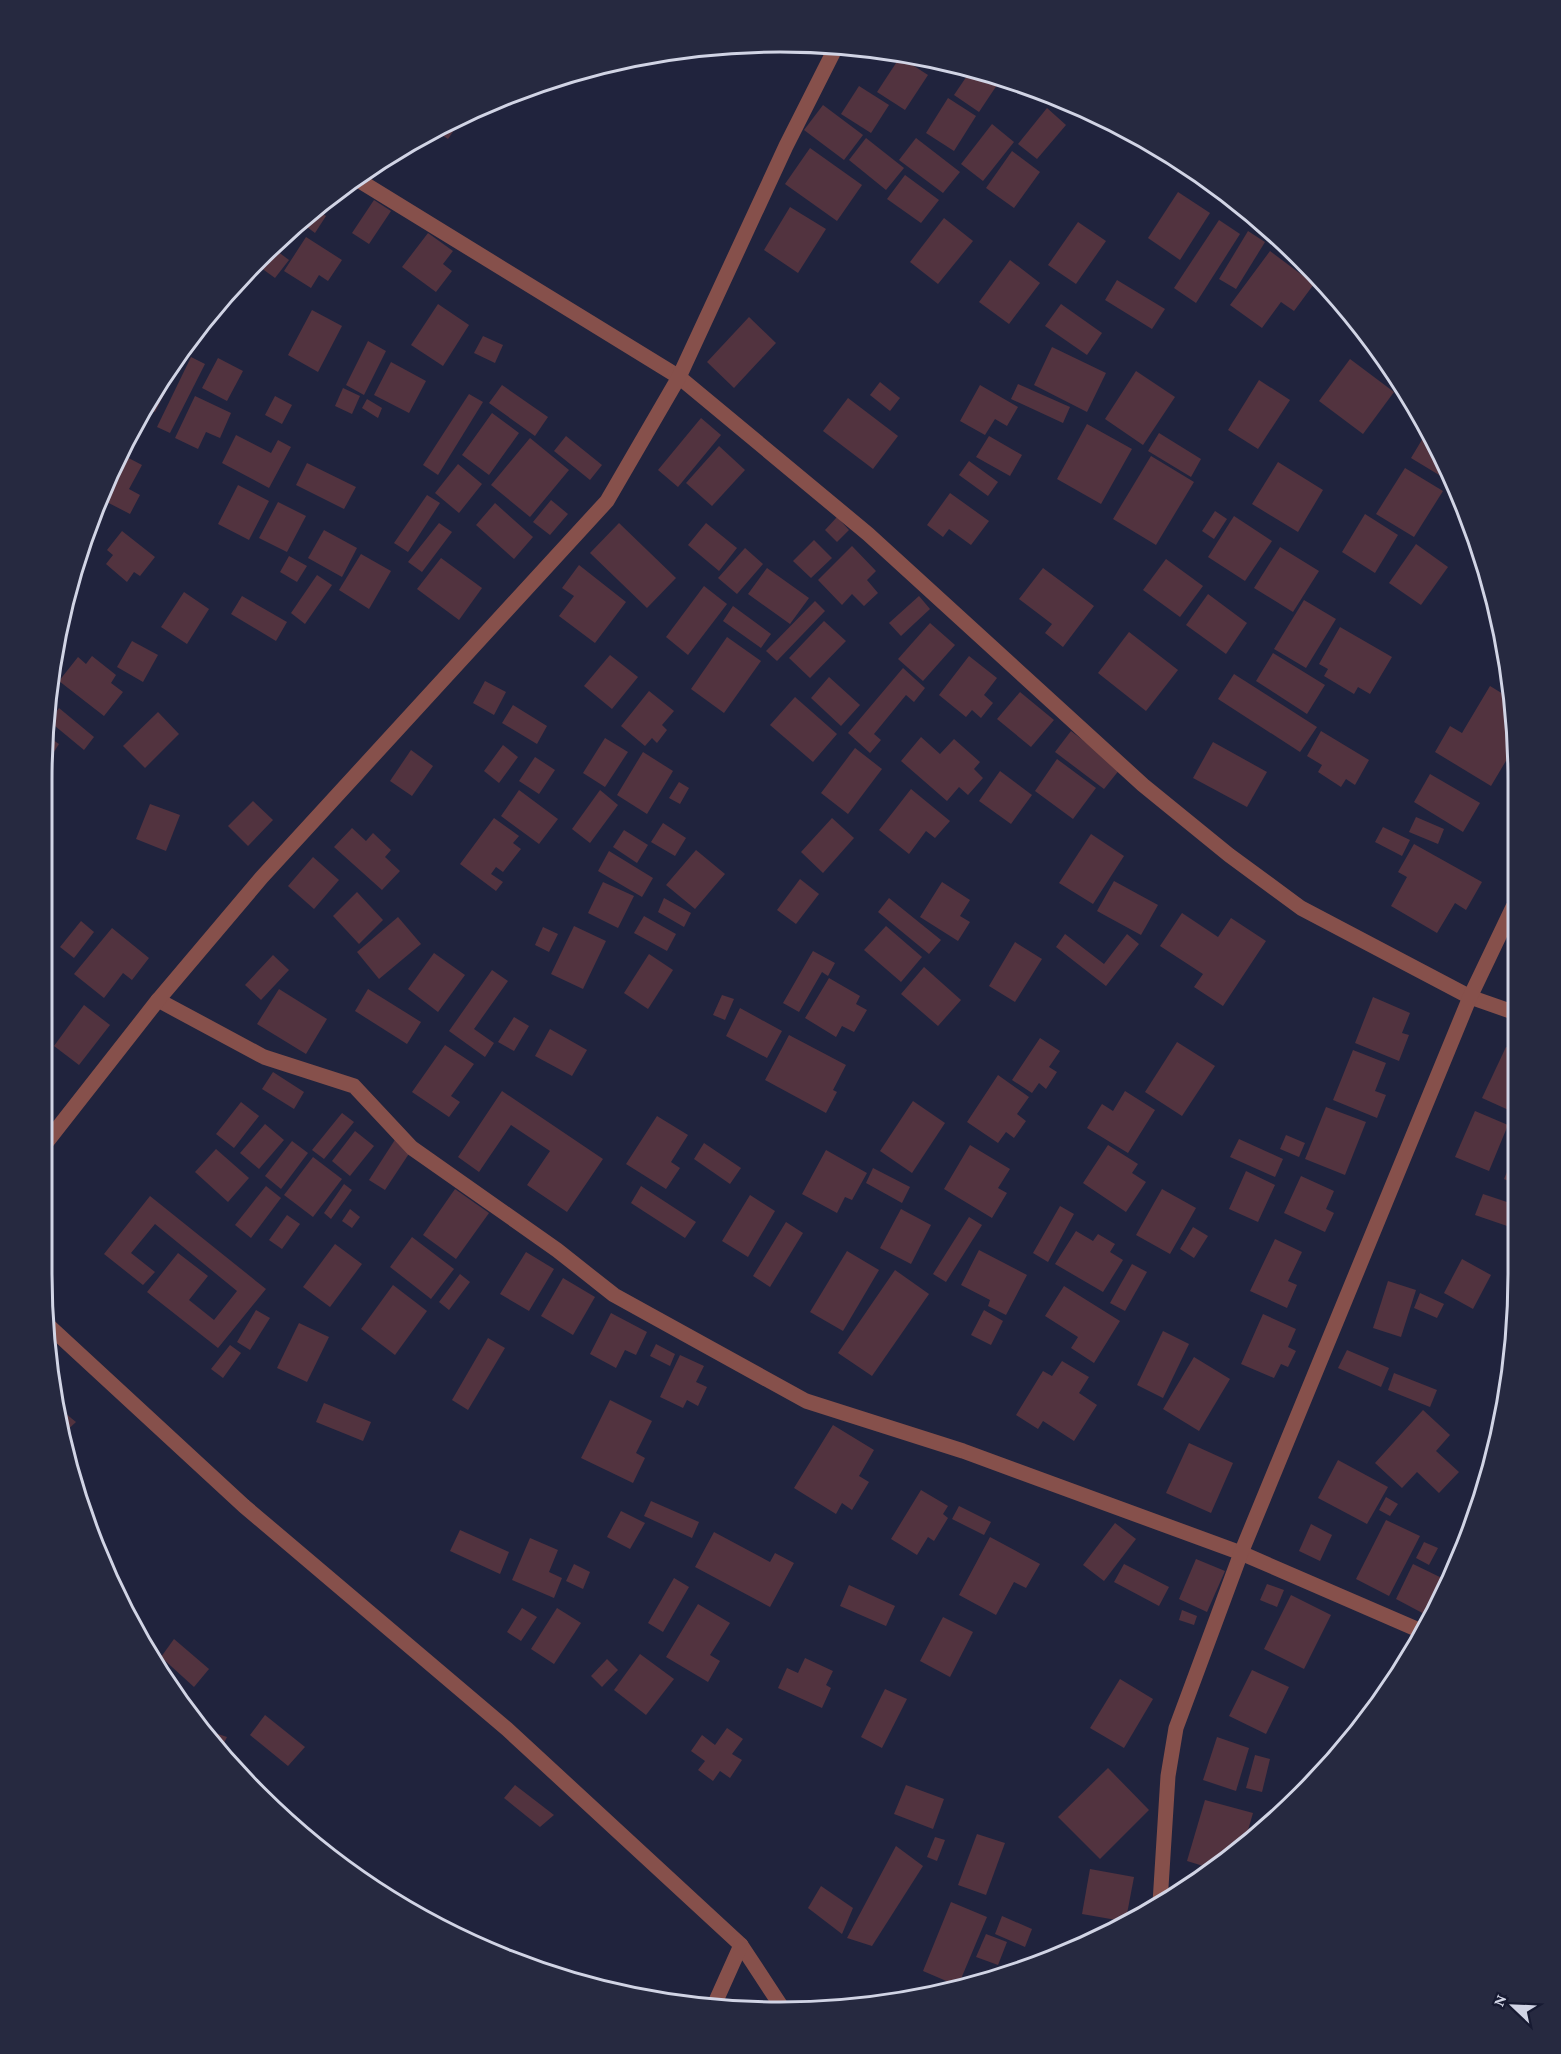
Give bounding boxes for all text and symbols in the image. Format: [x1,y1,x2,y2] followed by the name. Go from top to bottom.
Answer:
[1483,1976,1543,2036] north arrow
[1490,1992,1510,2009] text: N

